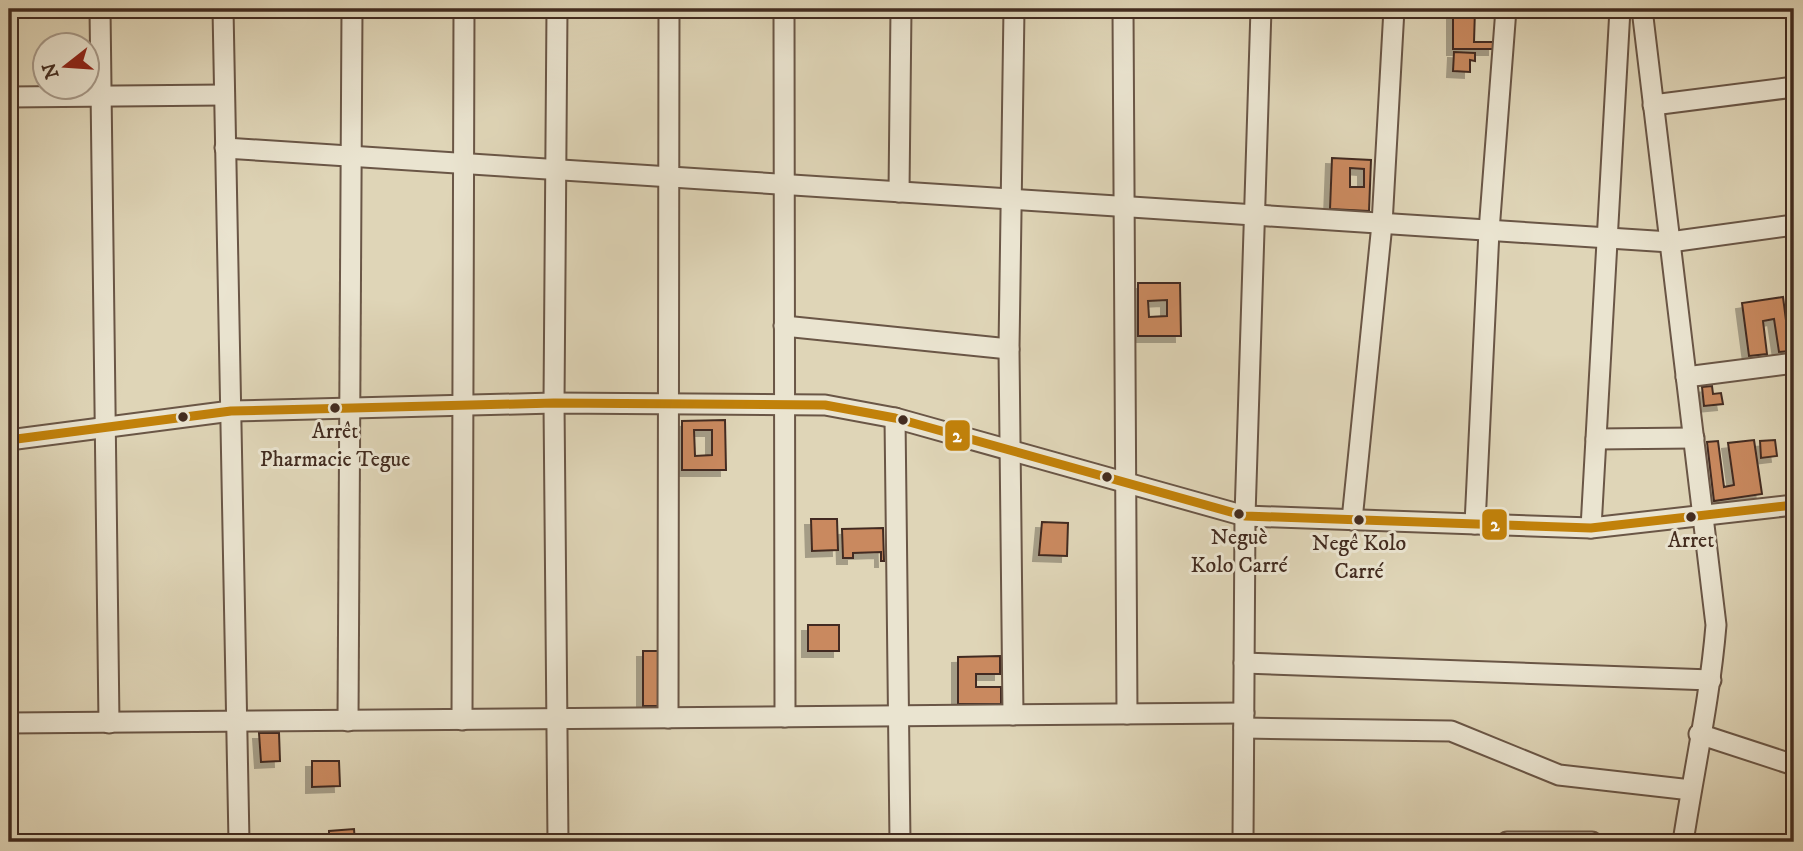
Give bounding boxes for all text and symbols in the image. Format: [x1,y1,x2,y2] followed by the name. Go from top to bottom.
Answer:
[32,32,102,102] north arrow
[38,59,64,81] text: N
[328,401,342,415] marker: Arrêt Pharmacie Tegue
[176,410,190,424] unlabelled marker
[896,413,910,427] unlabelled marker
[260,418,410,473] place label: Arrêt Pharmacie Tegue
[944,419,971,452] line badge: 2
[952,425,962,448] text: 2
[1100,470,1114,484] unlabelled marker
[1232,507,1246,521] marker: Neguè Kolo Carré
[1481,508,1508,541] line badge: 2
[1684,510,1698,524] marker: Arret
[1352,513,1366,527] marker: Negê Kolo Carré
[1490,514,1500,537] text: 2
[1190,524,1288,579] place label: Neguè Kolo Carré
[1668,527,1714,554] place label: Arret
[1312,530,1406,585] place label: Negê Kolo Carré

